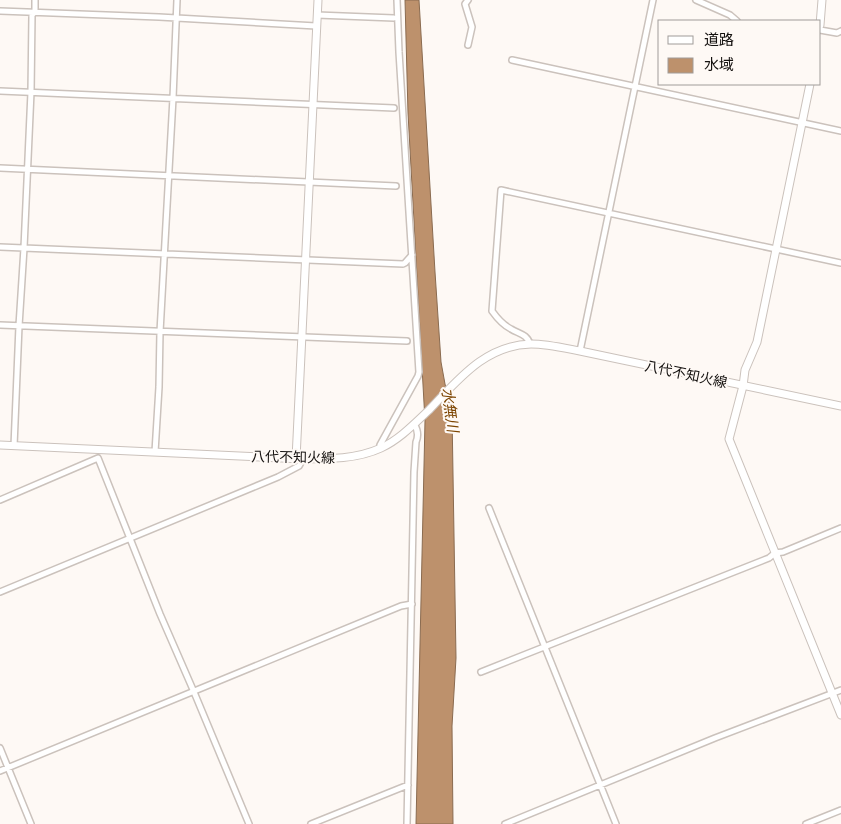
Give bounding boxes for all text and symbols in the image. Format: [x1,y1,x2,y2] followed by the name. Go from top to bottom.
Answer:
[658,20,821,85] legend
[704,31,734,49] text: 道路
[704,56,734,74] text: 水域
[643,357,729,391] street label: 八代不知火線
[438,386,462,436] water label: 水無川
[251,448,335,466] street label: 八代不知火線

